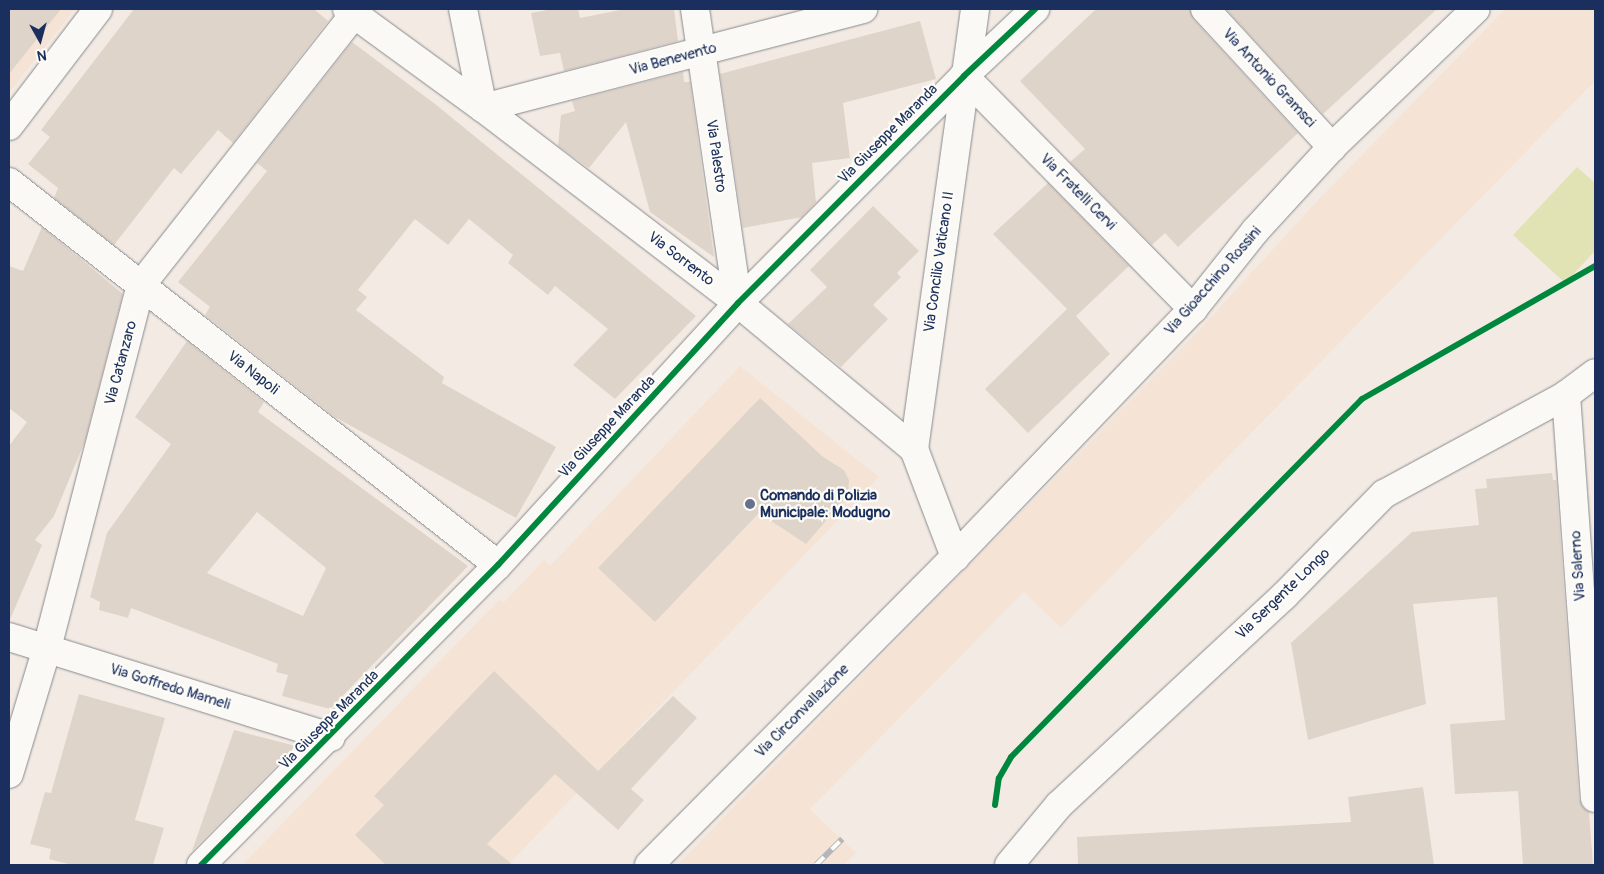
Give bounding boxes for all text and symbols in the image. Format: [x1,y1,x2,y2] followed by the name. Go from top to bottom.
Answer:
[15,15,65,65] north arrow
[1219,25,1319,131] street label: Via Antonio Gramsci
[627,39,719,79] street label: Via Benevento
[36,46,48,64] text: N
[834,80,942,188] street label: Via Giuseppe Maranda
[702,118,730,194] street label: Via Palestro
[1036,150,1120,234] street label: Via Fratelli Cervi
[920,190,958,334] street label: Via Concilio Vaticano II
[1161,223,1265,339] street label: Via Gioacchino Rossini
[644,228,718,290] street label: Via Sorrento
[101,319,141,407] street label: Via Catanzaro
[224,347,282,399] street label: Via Napoli
[555,372,659,482] street label: Via Giuseppe Maranda
[760,486,890,521] place label: Comando di Polizia Municipale: Modugno
[744,498,756,510] marker: Comando di Polizia Municipale: Modugno
[1567,530,1589,602] street label: Via Salerno
[1232,545,1334,643] street label: Via Sergente Longo
[107,660,233,714] street label: Via Goffredo Mameli
[751,660,853,762] street label: Via Circonvallazione
[275,666,383,774] street label: Via Giuseppe Maranda

